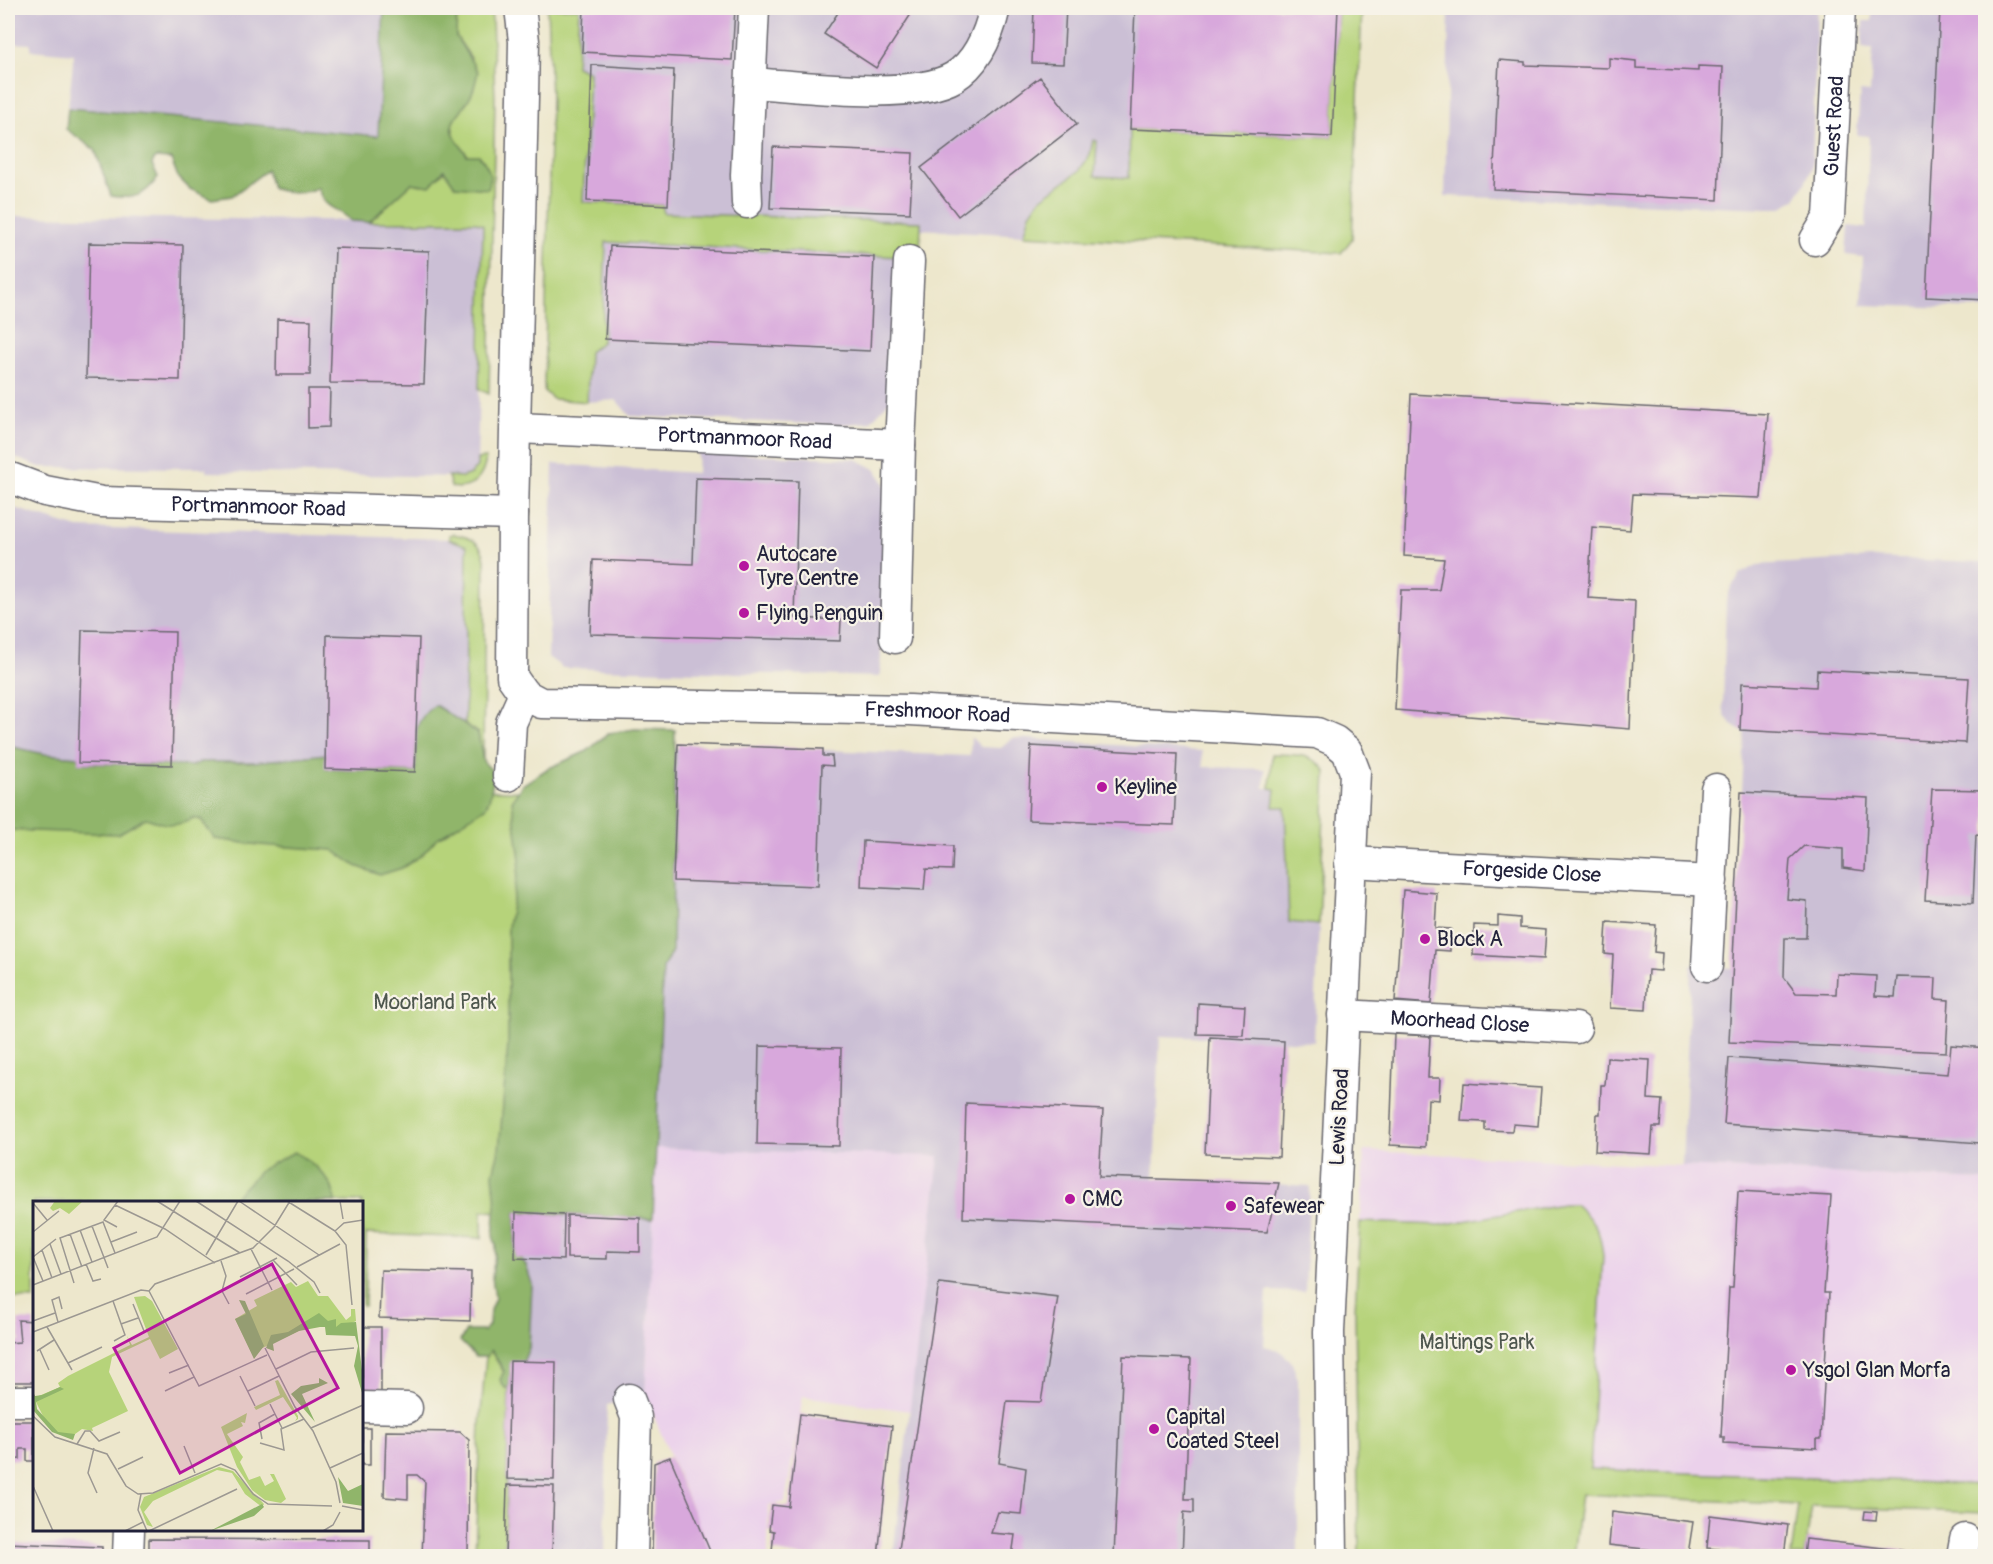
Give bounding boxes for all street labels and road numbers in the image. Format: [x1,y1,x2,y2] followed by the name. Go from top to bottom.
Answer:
[1818,75,1850,177] street label: Guest Road
[657,421,833,456] street label: Portmanmoor Road
[170,491,346,523] street label: Portmanmoor Road
[864,696,1011,730] street label: Freshmoor Road
[1462,855,1602,889] street label: Forgeside Close
[1390,1005,1531,1039] street label: Moorhead Close
[1323,1068,1356,1166] street label: Lewis Road

